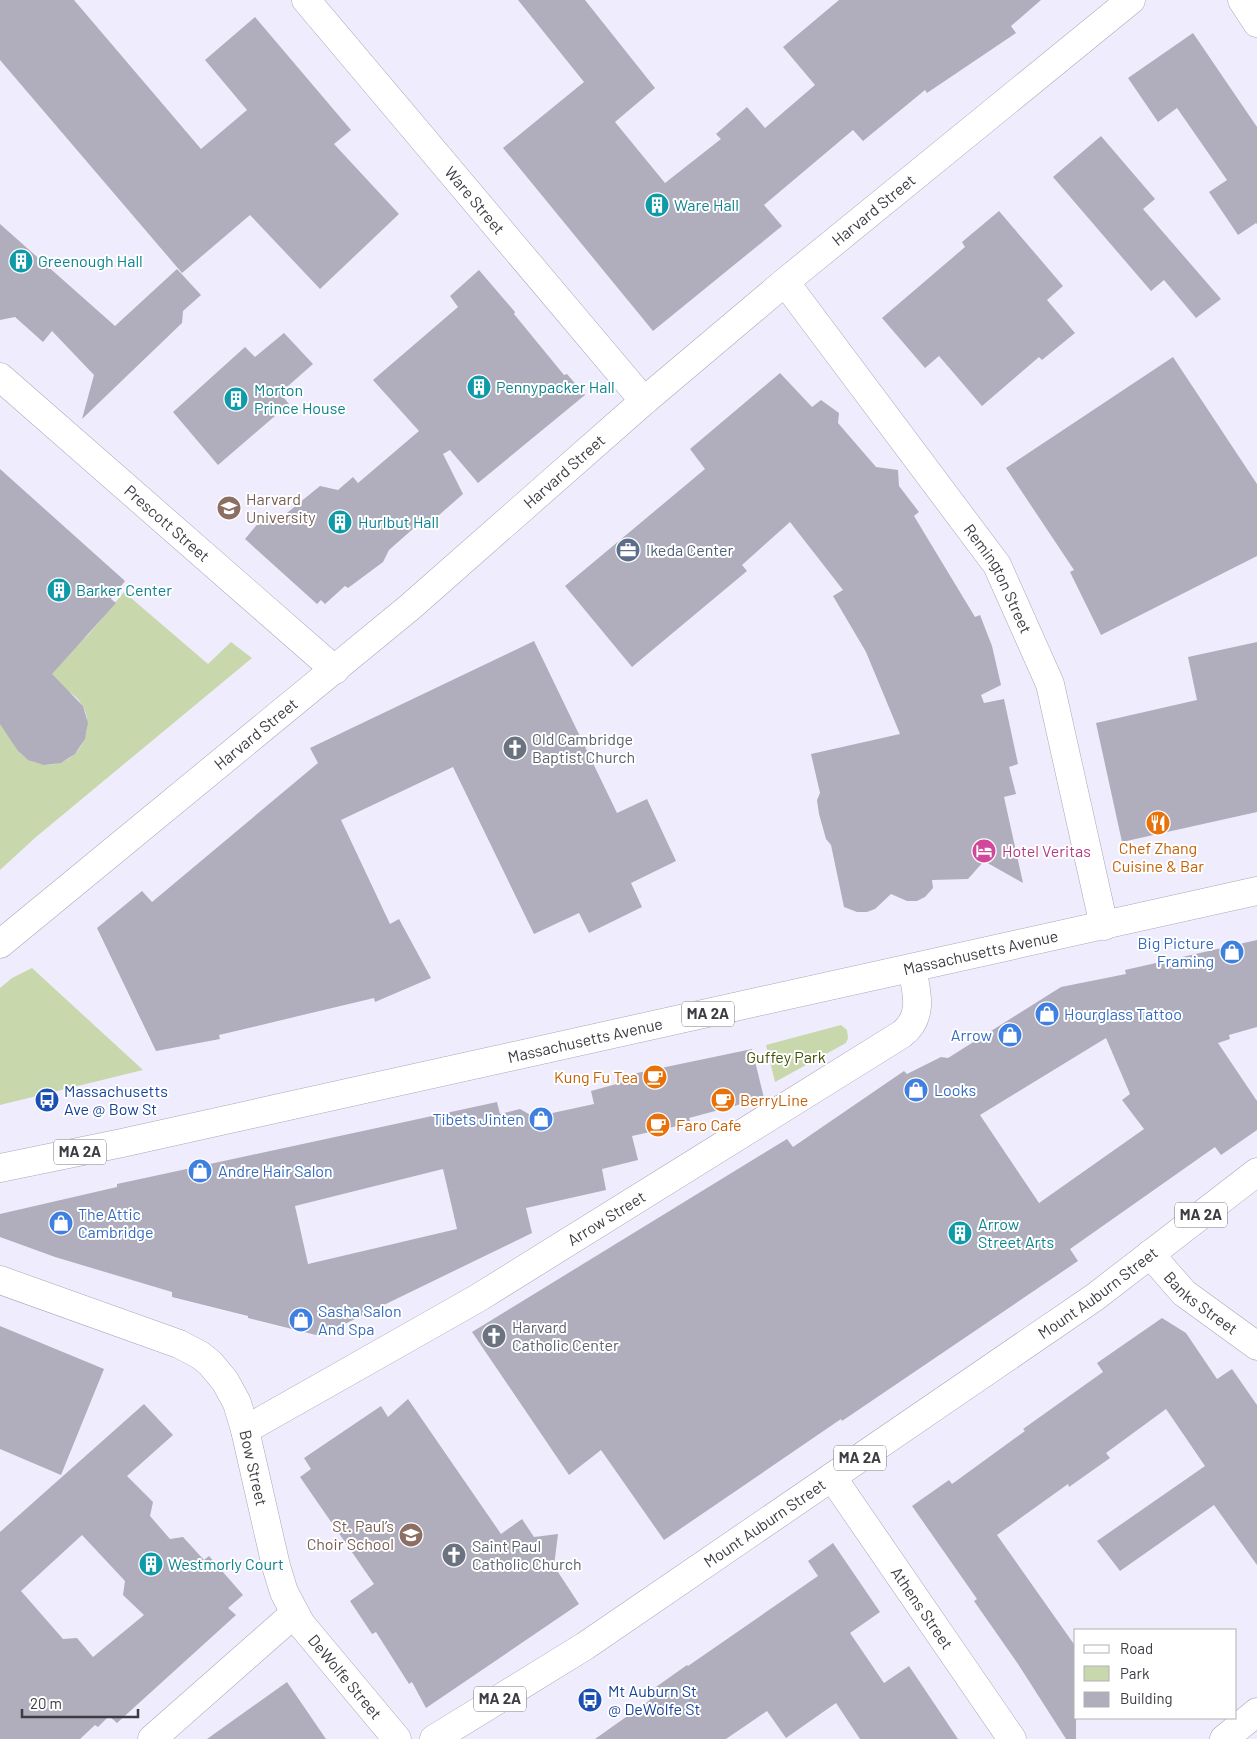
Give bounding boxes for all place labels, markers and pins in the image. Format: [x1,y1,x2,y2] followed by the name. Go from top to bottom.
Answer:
[644,192,670,218] building icon: Ware Hall
[674,195,739,214] place label: Ware Hall
[8,248,34,274] building icon: Greenough Hall
[38,251,143,270] place label: Greenough Hall
[466,374,492,400] building icon: Pennypacker Hall
[496,377,615,396] place label: Pennypacker Hall
[254,380,346,417] place label: Morton Prince House
[223,386,249,412] building icon: Morton Prince House
[246,489,316,526] place label: Harvard University
[216,495,242,521] school or university icon: Harvard University
[327,509,353,535] building icon: Hurlbut Hall
[358,512,439,531] place label: Hurlbut Hall
[615,537,641,563] office icon: Ikeda Center
[646,540,733,559] place label: Ikeda Center
[46,577,72,603] building icon: Barker Center
[76,580,172,599] place label: Barker Center
[532,729,635,766] place label: Old Cambridge Baptist Church
[502,735,528,761] church icon: Old Cambridge Baptist Church
[1145,810,1171,836] restaurant icon: Chef Zhang Cuisine & Bar
[971,838,997,864] hotel icon: Hotel Veritas
[1112,838,1204,875] place label: Chef Zhang Cuisine & Bar
[1002,841,1091,860] place label: Hotel Veritas
[1138,933,1214,970] place label: Big Picture Framing
[1219,939,1245,965] shop icon: Big Picture Framing
[1034,1001,1060,1027] shop icon: Hourglass Tattoo
[1064,1004,1182,1023] place label: Hourglass Tattoo
[997,1022,1023,1048] shop icon: Arrow
[951,1025,992,1044] place label: Arrow
[642,1064,668,1090] cafe icon: Kung Fu Tea
[554,1067,638,1086] place label: Kung Fu Tea
[903,1077,929,1103] shop icon: Looks
[934,1080,976,1099] place label: Looks
[64,1081,168,1118] place label: Massachusetts Ave @ Bow St
[34,1087,60,1113] bus stop icon: Massachusetts Ave @ Bow St
[710,1087,736,1113] cafe icon: BerryLine
[740,1090,808,1109] place label: BerryLine
[528,1106,554,1132] shop icon: Tibets Jinten
[433,1109,524,1128] place label: Tibets Jinten
[645,1112,671,1138] cafe icon: Faro Cafe
[676,1115,742,1134] place label: Faro Cafe
[187,1158,213,1184] shop icon: Andre Hair Salon
[218,1161,333,1180] place label: Andre Hair Salon
[78,1204,153,1241] place label: The Attic Cambridge
[48,1210,74,1236] shop icon: The Attic Cambridge
[978,1214,1054,1251] place label: Arrow Street Arts
[947,1220,973,1246] building icon: Arrow Street Arts
[318,1301,402,1338] place label: Sasha Salon And Spa
[288,1307,314,1333] shop icon: Sasha Salon And Spa
[512,1317,619,1354] place label: Harvard Catholic Center
[481,1323,507,1349] church icon: Harvard Catholic Center
[307,1516,394,1553] place label: St. Paul’s Choir School
[398,1522,424,1548] school or university icon: St. Paul’s Choir School
[472,1536,582,1573] place label: Saint Paul Catholic Church
[441,1542,467,1568] church icon: Saint Paul Catholic Church
[138,1551,164,1577] building icon: Westmorly Court
[168,1554,284,1573] place label: Westmorly Court
[608,1681,700,1718] place label: Mt Auburn St @ DeWolfe St
[577,1687,603,1713] bus stop icon: Mt Auburn St @ DeWolfe St

